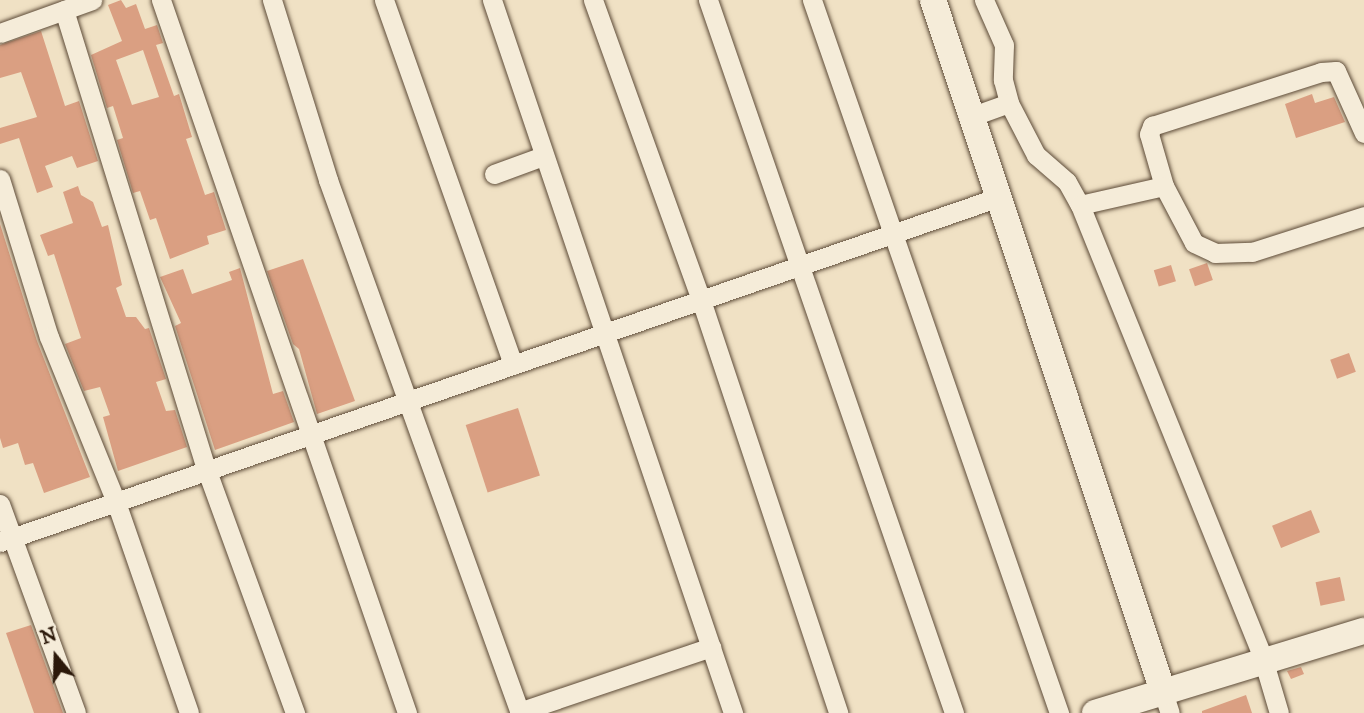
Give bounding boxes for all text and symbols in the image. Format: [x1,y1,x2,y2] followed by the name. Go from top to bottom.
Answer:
[21,622,91,692] north arrow
[38,623,60,650] text: N

